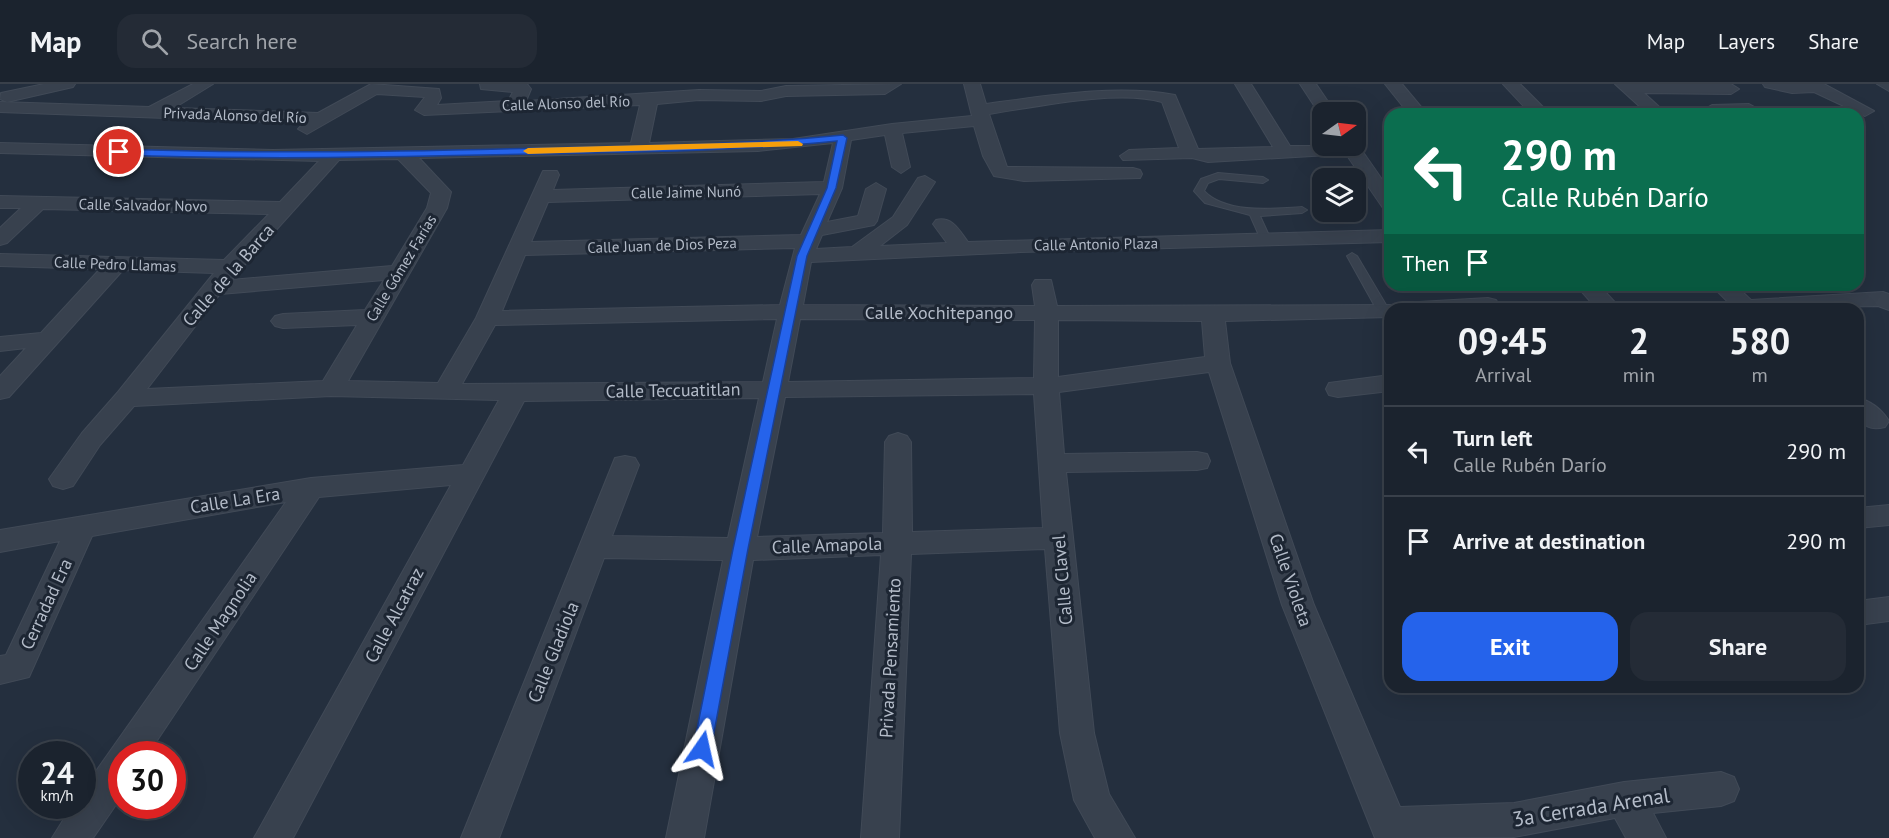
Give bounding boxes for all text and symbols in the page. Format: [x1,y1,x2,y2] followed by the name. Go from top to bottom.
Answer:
[117,14,537,68] search box
[30,23,81,60] text: Map
[138,25,171,58] icon: search
[186,27,297,55] text: Search here
[1647,28,1685,55] text: Map
[1718,28,1775,55] text: Layers
[1808,28,1859,55] text: Share
[502,91,630,115] street label: Calle Alonso del Río
[1312,102,1366,156] north arrow
[1312,102,1366,222] map controls
[163,103,307,127] street label: Privada Alonso del Río
[93,126,144,177] pin
[1501,127,1617,182] text: 290 m
[1402,132,1480,210] icon: left
[102,135,135,168] icon: arrive
[1312,168,1366,222] button: layers
[1501,180,1709,214] text: Calle Rubén Darío
[631,182,741,202] street label: Calle Jaime Nunó
[78,194,208,216] street label: Calle Salvador Novo
[362,211,440,325] street label: Calle Gómez Farías
[177,219,279,331] street label: Calle de la Barca
[587,233,737,257] street label: Calle Juan de Dios Peza
[1034,233,1158,255] street label: Calle Antonio Plaza
[1461,246,1494,279] icon: arrive
[1402,249,1449,277] text: Then
[54,252,176,276] street label: Calle Pedro Llamas
[865,301,1013,324] street label: Calle Xochitepango
[1458,317,1549,364] text: 09:45
[1629,317,1649,364] text: 2
[1729,317,1790,364] text: 580
[1475,362,1531,388] text: Arrival
[1623,362,1655,388] text: min
[1752,362,1768,388] text: m
[605,377,741,403] street label: Calle Teccuatitlan
[1453,424,1533,452] text: Turn left
[1402,435,1435,468] icon: left
[1786,437,1846,465] text: 290 m
[1453,452,1607,478] text: Calle Rubén Darío
[188,482,282,518] street label: Calle La Era
[1402,525,1435,558] icon: arrive
[1453,527,1645,555] text: Arrive at destination
[1786,527,1846,555] text: 290 m
[1264,530,1318,630] street label: Calle Violeta
[771,532,883,558] street label: Calle Amapola
[1047,533,1077,626] street label: Calle Clavel
[15,555,77,653] street label: Cerradad Era
[359,563,429,667] street label: Calle Alcatraz
[178,567,262,675] street label: Calle Magnolia
[874,577,906,739] street label: Privada Pensamiento
[522,598,584,706] street label: Calle Gladiola
[1402,612,1618,681] button: Exit
[1630,612,1846,681] button: Share
[670,717,734,781] position arrow
[108,741,186,819] speed limit sign: 30
[40,753,74,792] text: 24
[1510,781,1672,833] street label: 3a Cerrada Arenal
[41,786,73,805] text: km/h

